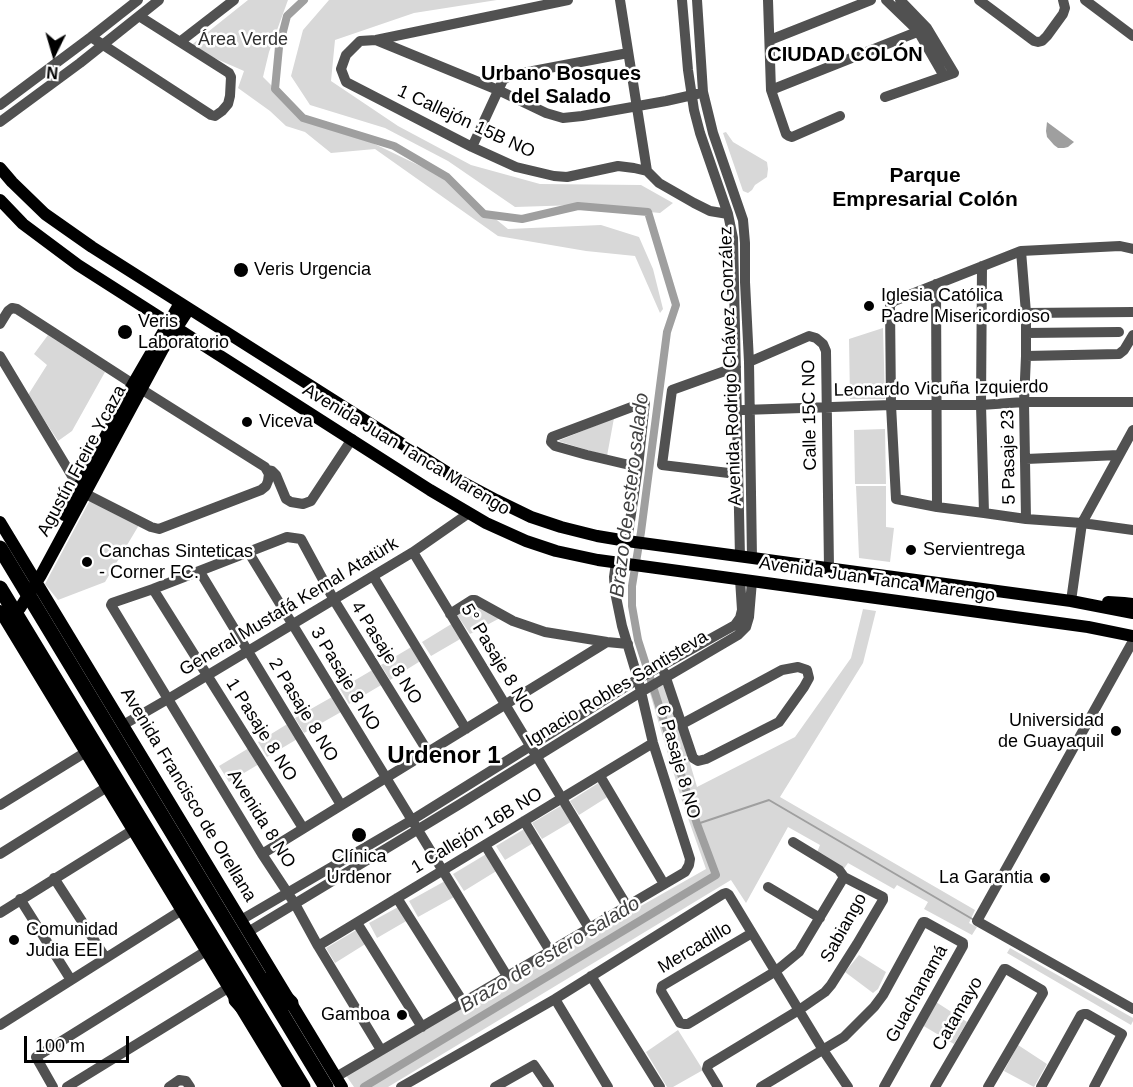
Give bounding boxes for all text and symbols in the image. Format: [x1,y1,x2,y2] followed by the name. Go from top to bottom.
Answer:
[24,24,84,84] north arrow
[198,29,288,51] park label: Área Verde
[767,43,923,67] district label: CIUDAD COLÓN
[481,62,641,109] district label: Urbano Bosques del Salado
[46,63,59,81] text: N
[394,81,538,163] street label: 1 Callejón 15B NO
[832,163,1018,213] district label: Parque Empresarial Colón
[715,226,747,506] street label: Avenida Rodrigo Chávez González
[254,259,371,281] place label: Veris Urgencia
[232,261,250,279] marker: Veris Urgencia
[881,285,1050,328] place label: Iglesia Católica Padre Misericordioso
[862,299,876,313] marker: Iglesia Católica Padre Misericordioso
[138,311,229,354] place label: Veris Laboratorio
[116,323,134,341] marker: Veris Laboratorio
[798,359,822,471] street label: Calle 15C NO
[833,376,1049,402] street label: Leonardo Vicuña Izquierdo
[299,379,513,521] street label: Avenida Juan Tanca Marengo
[33,382,131,540] street label: Agustín Freire Ycaza
[606,391,654,599] water label: Brazo de estero salado
[997,409,1021,505] street label: 5 Pasaje 23
[259,411,313,433] place label: Viceva
[240,415,254,429] marker: Viceva
[176,533,402,681] street label: General Mustafá Kemal Atatürk
[923,539,1025,561] place label: Servientrega
[99,541,253,584] place label: Canchas Sinteticas - Corner FC.
[904,543,918,557] marker: Servientrega
[758,553,996,607] street label: Avenida Juan Tanca Marengo
[80,555,94,569] marker: Canchas Sinteticas - Corner FC.
[346,598,426,708] street label: 4 Pasaje 8 NO
[456,600,538,718] street label: 5° Pasaje 8 NO
[306,623,384,735] street label: 3 Pasaje 8 NO
[522,626,712,752] street label: Ignacio Robles Santisteva
[264,654,342,766] street label: 2 Pasaje 8 NO
[221,675,301,785] street label: 1 Pasaje 8 NO
[115,684,261,906] street label: Avenida Francisco de Orellana
[651,703,705,821] street label: 6 Pasaje 8 NO
[998,710,1104,752] place label: Universidad de Guayaquil
[1109,724,1123,738] marker: Universidad de Guayaquil
[387,742,501,770] district label: Urdenor 1
[222,766,300,872] street label: Avenida 8 NO
[408,783,546,879] street label: 1 Callejón 16B NO
[350,826,368,844] marker: Clínica Urdenor
[326,846,392,888] place label: Clínica Urdenor
[939,867,1033,889] place label: La Garantia
[1038,871,1052,885] marker: La Garantia
[816,889,872,967] street label: Sabiango
[456,892,644,1018] water label: Brazo de estero salado
[654,918,736,978] street label: Mercadillo
[26,919,118,962] place label: Comunidad Judia EEI
[7,933,21,947] marker: Comunidad Judia EEI
[881,942,953,1046] street label: Guachanamá
[928,973,988,1055] street label: Catamayo
[321,1004,390,1026] place label: Gamboa
[395,1008,409,1022] marker: Gamboa
[27,1024,132,1062] scale bar
[35,1036,85,1056] text: 100 m

